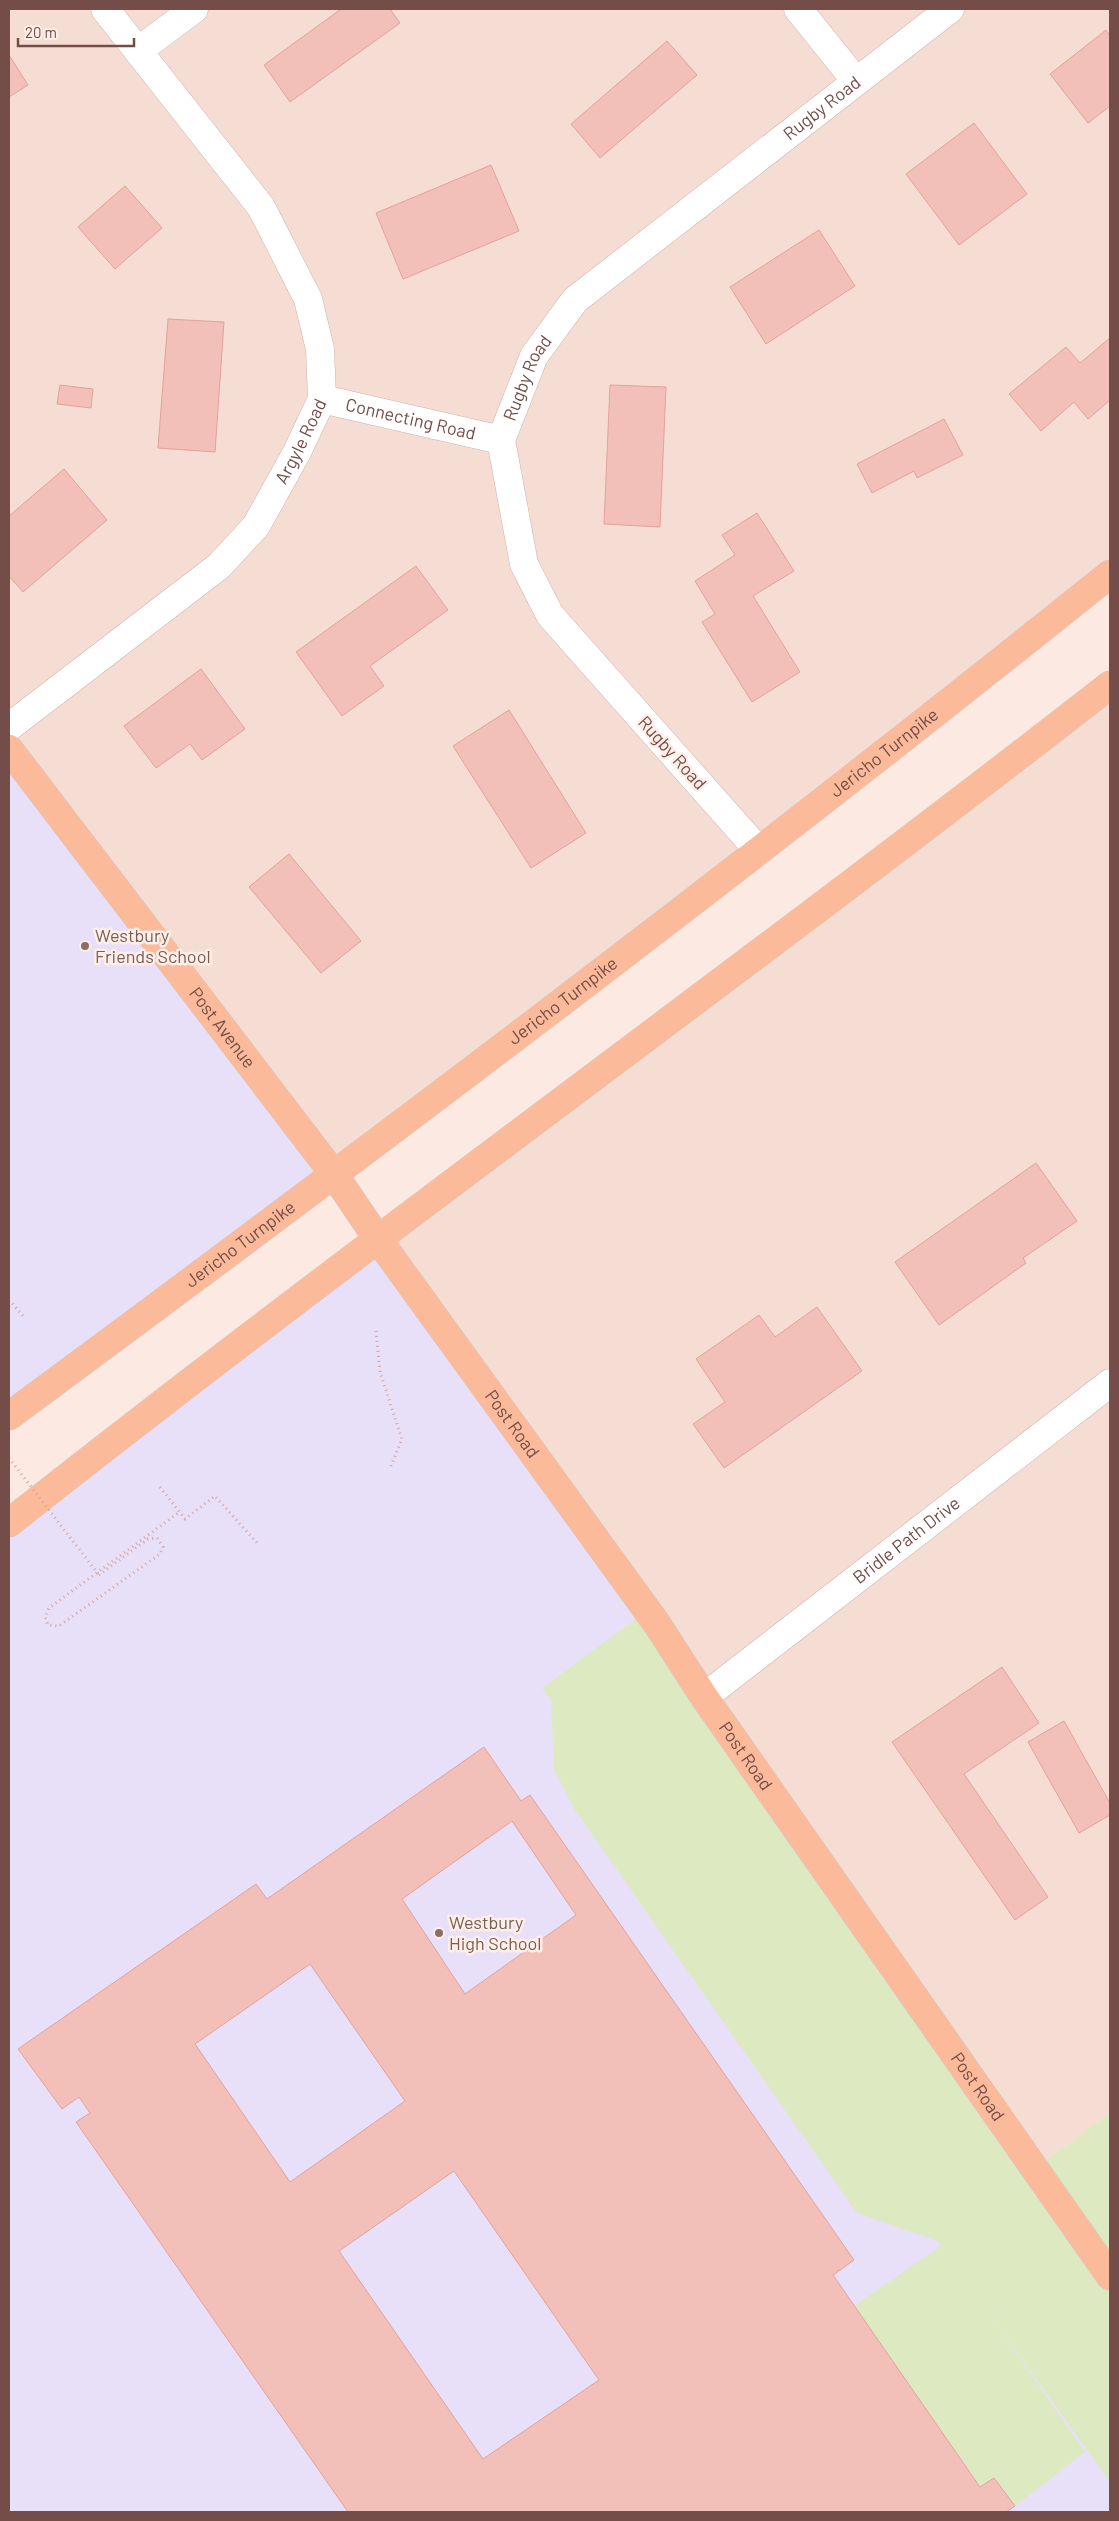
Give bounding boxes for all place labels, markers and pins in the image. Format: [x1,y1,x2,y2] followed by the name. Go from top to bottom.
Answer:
[95,924,211,967] place label: Westbury Friends School
[79,940,91,952] marker: Westbury Friends School
[449,1911,542,1954] place label: Westbury High School
[433,1927,445,1939] marker: Westbury High School

